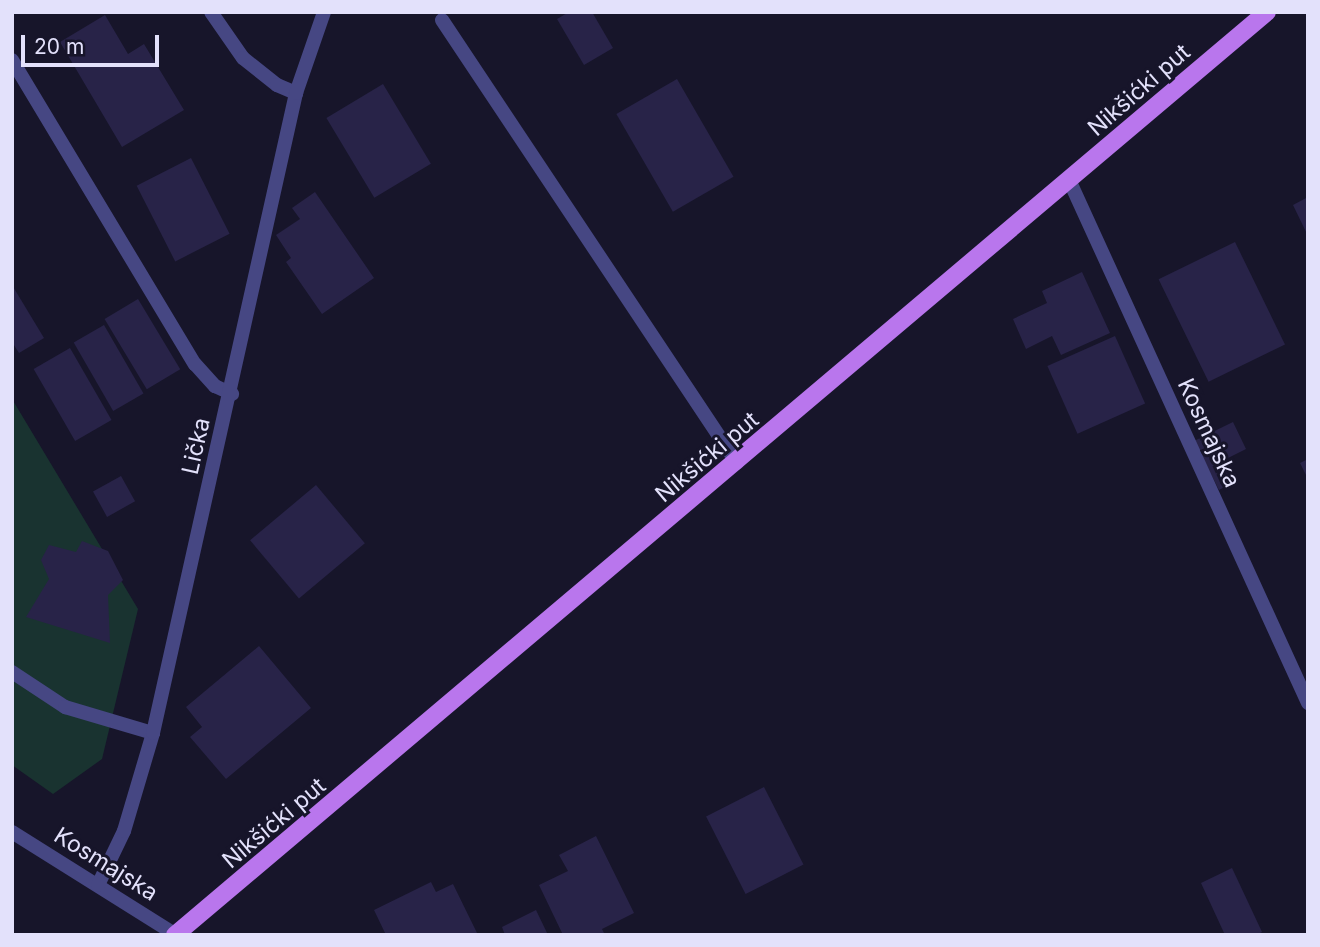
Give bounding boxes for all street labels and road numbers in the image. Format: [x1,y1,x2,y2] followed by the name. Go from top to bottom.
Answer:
[1082,38,1196,142] street label: Nikšićki put
[1172,374,1246,492] street label: Kosmajska
[650,406,764,508] street label: Nikšićki put
[176,415,216,477] street label: Lička
[217,772,331,874] street label: Nikšićki put
[49,821,163,907] street label: Kosmajska

